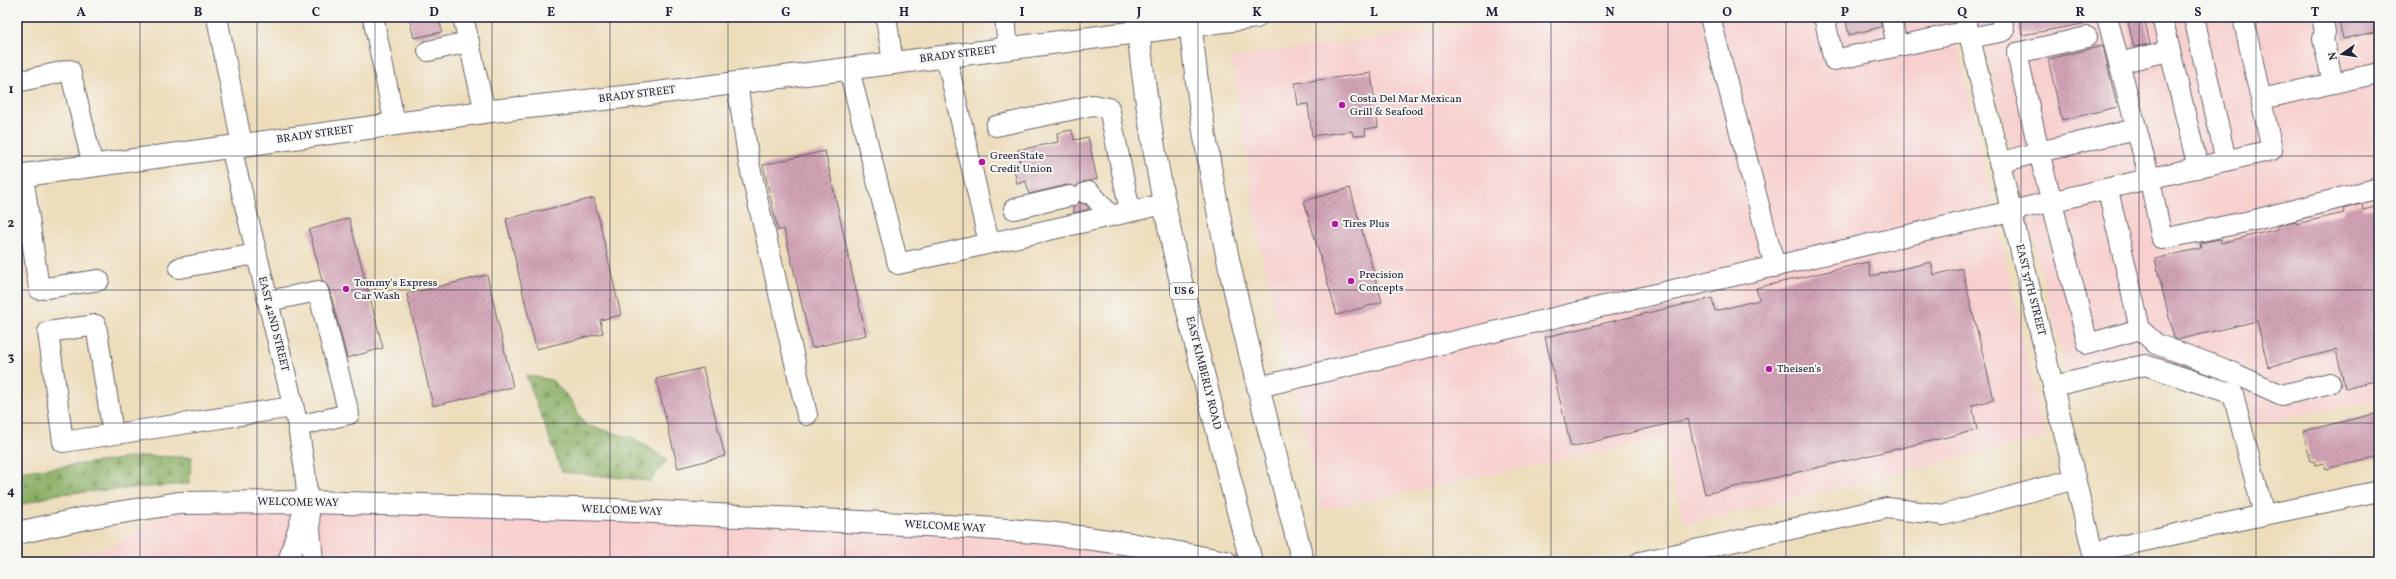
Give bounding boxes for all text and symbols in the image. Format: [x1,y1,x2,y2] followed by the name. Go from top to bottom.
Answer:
[76,4,86,22] text: A
[194,4,203,22] text: B
[312,4,320,22] text: C
[429,4,439,22] text: D
[547,4,555,22] text: E
[665,4,673,22] text: F
[781,4,791,22] text: G
[899,4,909,22] text: H
[1020,4,1025,22] text: I
[1136,4,1142,22] text: J
[1252,4,1262,22] text: K
[1370,4,1378,22] text: L
[1486,4,1499,22] text: M
[1605,4,1615,22] text: N
[1722,4,1732,22] text: O
[1841,4,1849,22] text: P
[1957,4,1968,22] text: Q
[2075,4,2085,22] text: R
[2194,4,2202,22] text: S
[2311,4,2320,22] text: T
[2322,34,2362,74] north arrow
[919,43,998,67] street label: BRADY STREET
[2326,50,2342,61] text: N
[8,81,14,99] text: 1
[598,83,677,107] street label: BRADY STREET
[1350,92,1462,120] place label: Costa Del Mar Mexican Grill & Seafood
[1337,100,1347,110] marker: Costa Del Mar Mexican Grill & Seafood
[276,122,355,148] street label: BRADY STREET
[990,149,1053,177] place label: GreenState Credit Union
[977,157,987,167] marker: GreenState Credit Union
[8,215,15,233] text: 2
[1343,217,1390,232] place label: Tires Plus
[1330,219,1340,229] marker: Tires Plus
[2011,243,2049,338] street label: EAST 37TH STREET
[1359,268,1404,296] place label: Precision Concepts
[254,275,292,374] street label: EAST 42ND STREET
[354,276,438,304] place label: Tommy's Express Car Wash
[1346,276,1356,286] marker: Precision Concepts
[1170,283,1198,299] road number: US 6
[341,284,351,294] marker: Tommy's Express Car Wash
[1182,315,1224,431] street label: EAST KIMBERLY ROAD
[8,349,15,367] text: 3
[1777,362,1821,377] place label: Theisen's
[1764,364,1774,374] marker: Theisen's
[7,483,15,501] text: 4
[257,495,339,511] street label: WELCOME WAY
[581,502,663,520] street label: WELCOME WAY
[904,517,986,537] street label: WELCOME WAY

